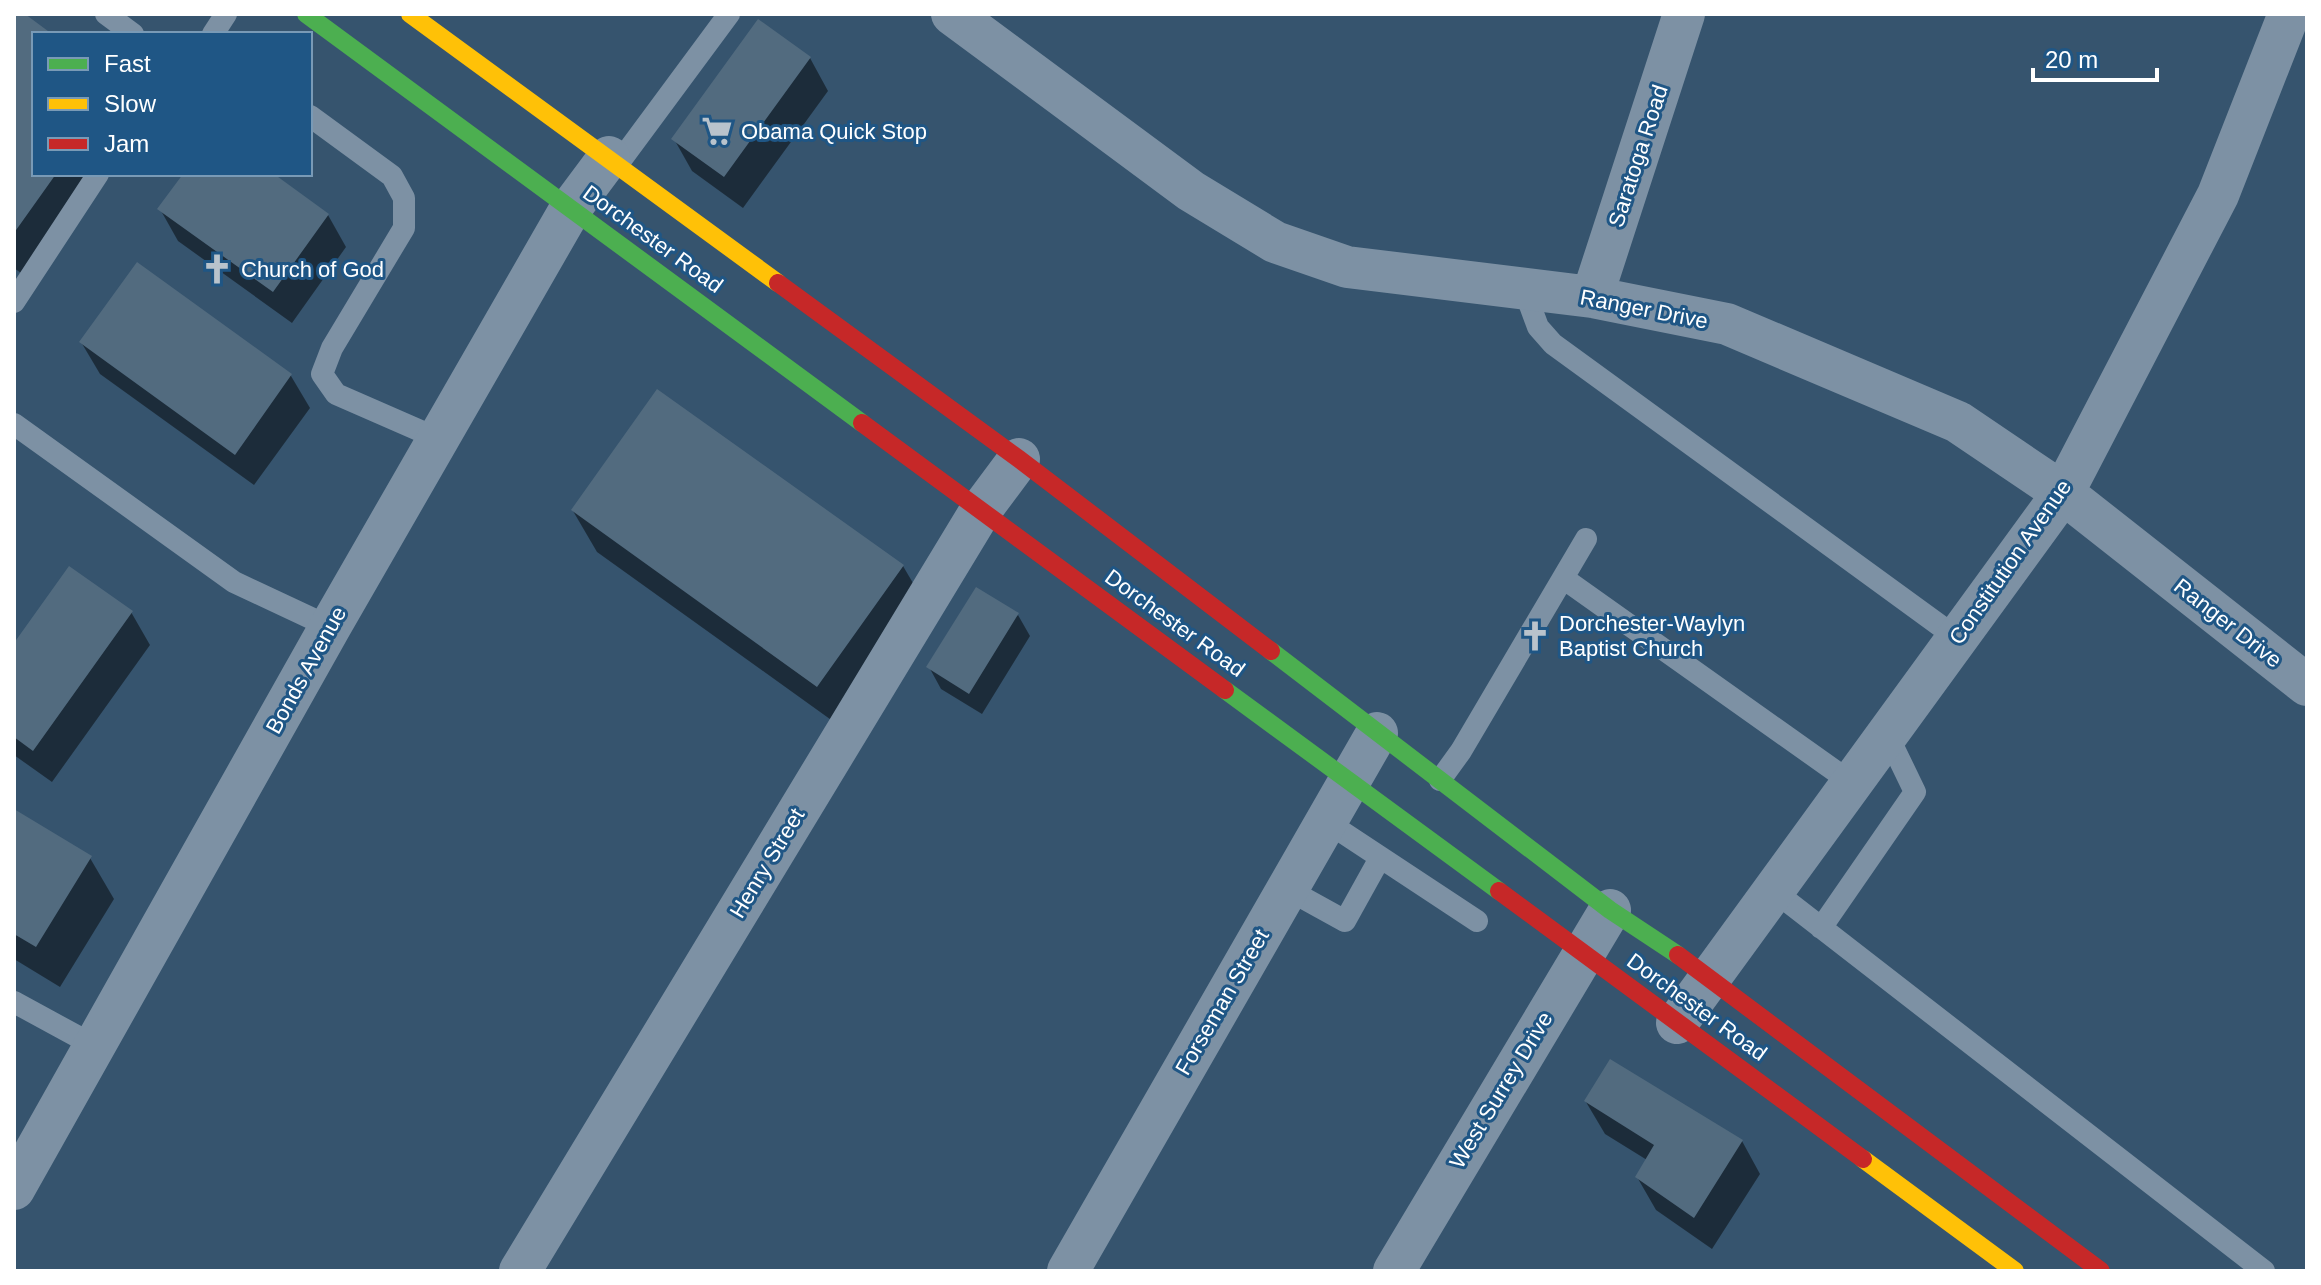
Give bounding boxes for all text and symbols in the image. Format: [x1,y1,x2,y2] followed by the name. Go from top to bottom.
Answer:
[32,32,312,176] legend
[2033,32,2157,82] scale bar
[2045,46,2098,73] text: 20 m
[104,50,151,77] text: Fast
[1603,82,1673,230] street label: Saratoga Road
[104,90,157,117] text: Slow
[700,114,734,148] supermarket icon: Obama Quick Stop
[741,119,927,144] place label: Obama Quick Stop
[104,130,149,157] text: Jam
[578,180,728,298] street label: Dorchester Road
[200,252,234,286] church icon: Church of God
[241,257,384,282] place label: Church of God
[1578,284,1710,334] street label: Ranger Drive
[1944,475,2076,649] street label: Constitution Avenue
[1100,564,1250,682] street label: Dorchester Road
[2169,573,2287,673] street label: Ranger Drive
[261,602,351,738] street label: Bonds Avenue
[1559,611,1745,661] place label: Dorchester-Waylyn Baptist Church
[1518,619,1552,653] church icon: Dorchester-Waylyn Baptist Church
[724,804,810,922] street label: Henry Street
[1170,925,1274,1079] street label: Forseman Street
[1622,948,1772,1066] street label: Dorchester Road
[1444,1007,1558,1173] street label: West Surrey Drive

